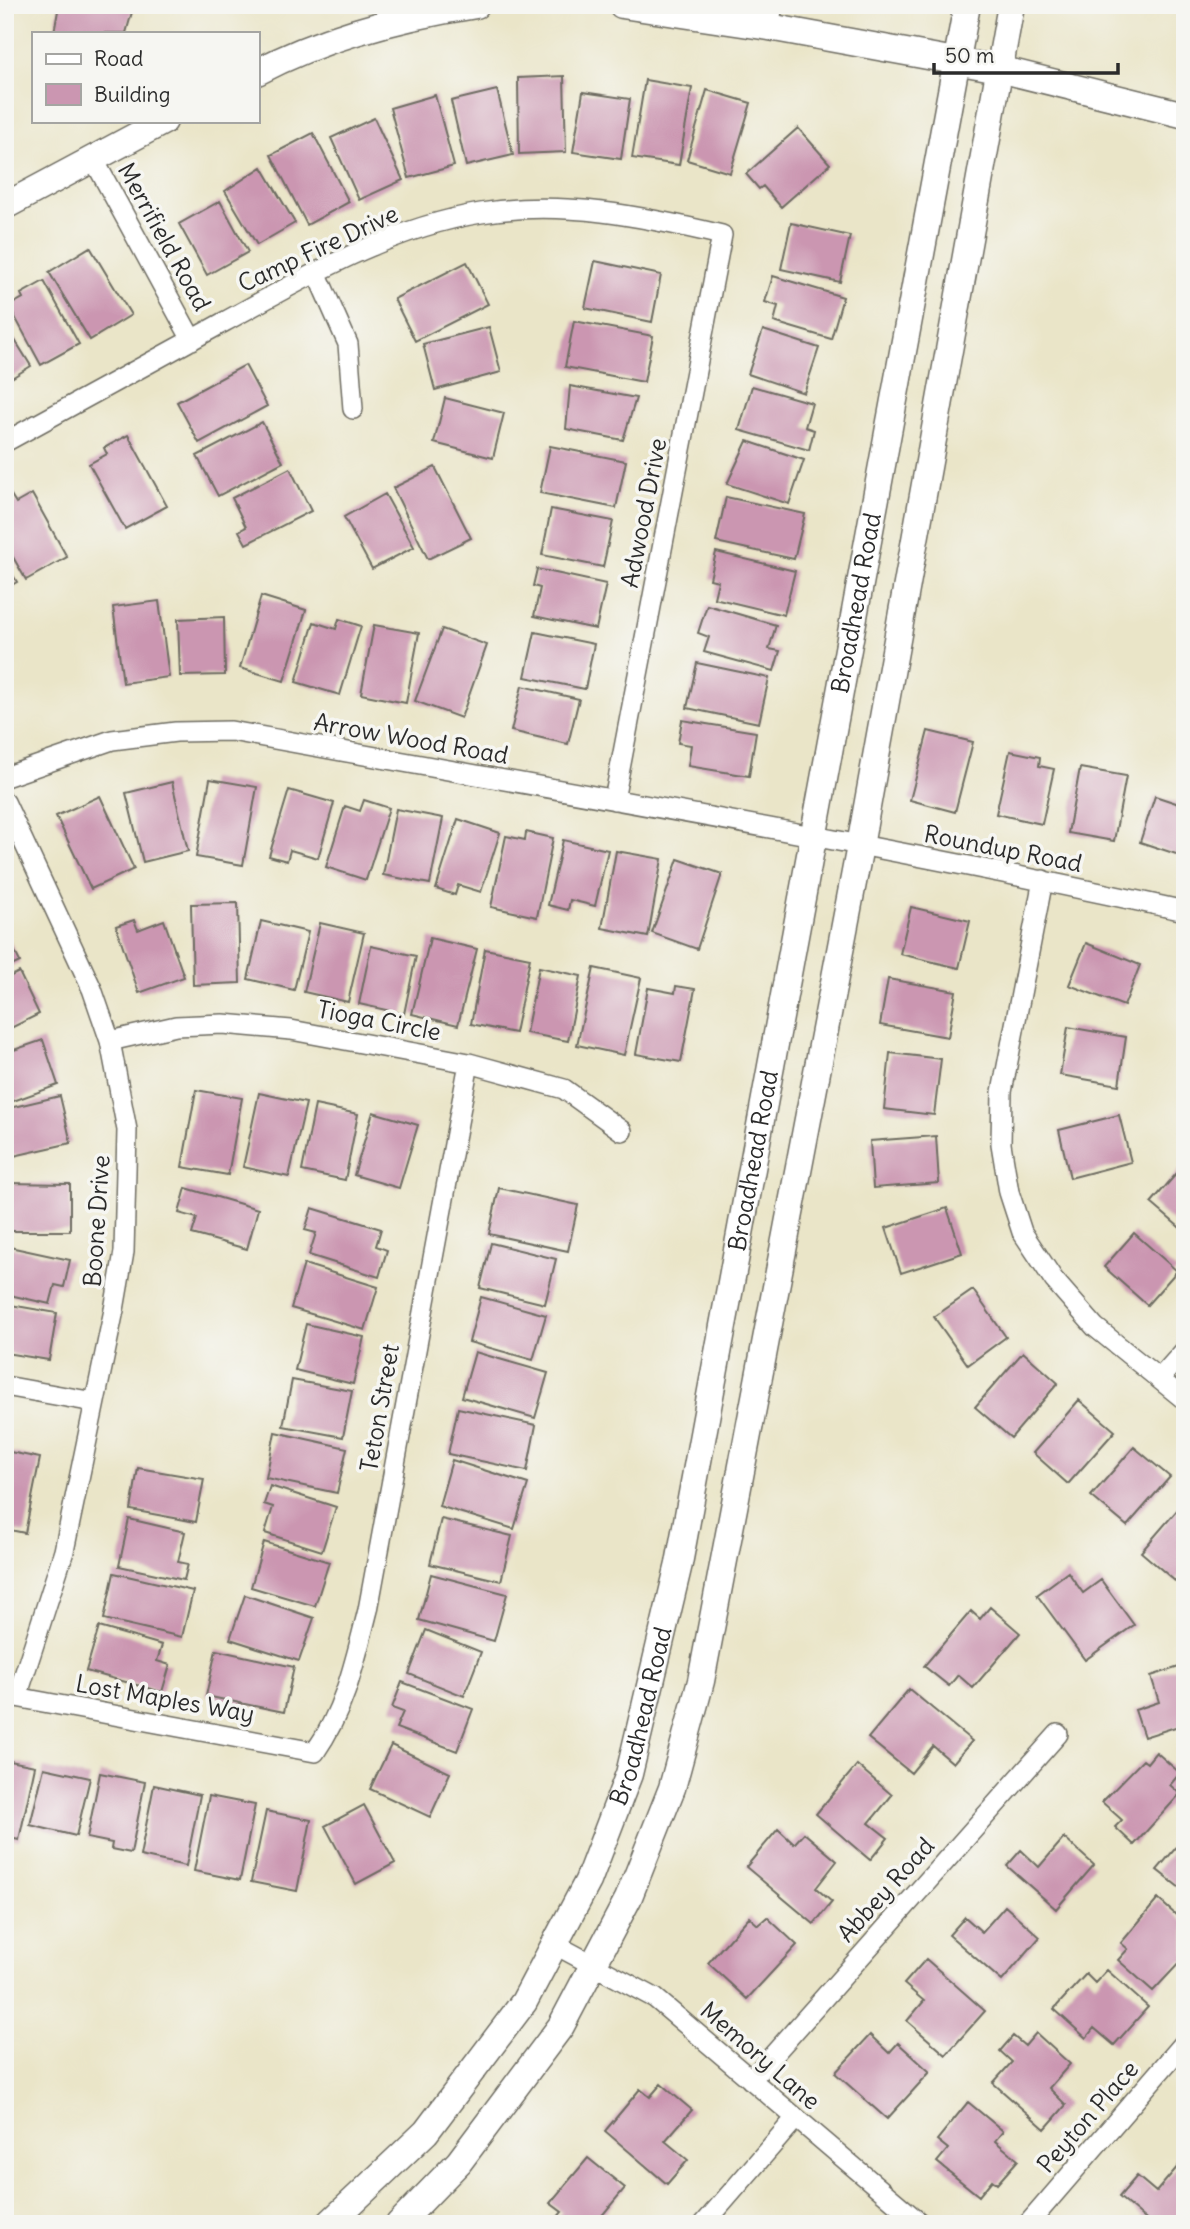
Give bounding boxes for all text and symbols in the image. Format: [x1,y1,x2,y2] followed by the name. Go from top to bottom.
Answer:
[32,32,259,122] legend
[934,32,1118,76] scale bar
[945,42,994,69] text: 50 m
[94,45,143,72] text: Road
[94,81,170,108] text: Building
[112,157,218,316] street label: Merrifield Road
[233,198,402,298] street label: Camp Fire Drive
[614,435,672,590] street label: Adwood Drive
[824,510,887,696] street label: Broadhead Road
[312,706,511,770] street label: Arrow Wood Road
[922,818,1085,878] street label: Roundup Road
[315,993,444,1047] street label: Tioga Circle
[721,1068,784,1253] street label: Broadhead Road
[76,1154,116,1288] street label: Boone Drive
[353,1342,405,1474] street label: Teton Street
[602,1624,678,1809] street label: Broadhead Road
[74,1668,257,1728] street label: Lost Maples Way
[830,1831,940,1948] street label: Abbey Road
[694,1995,827,2116] street label: Memory Lane
[1030,2054,1144,2179] street label: Peyton Place

